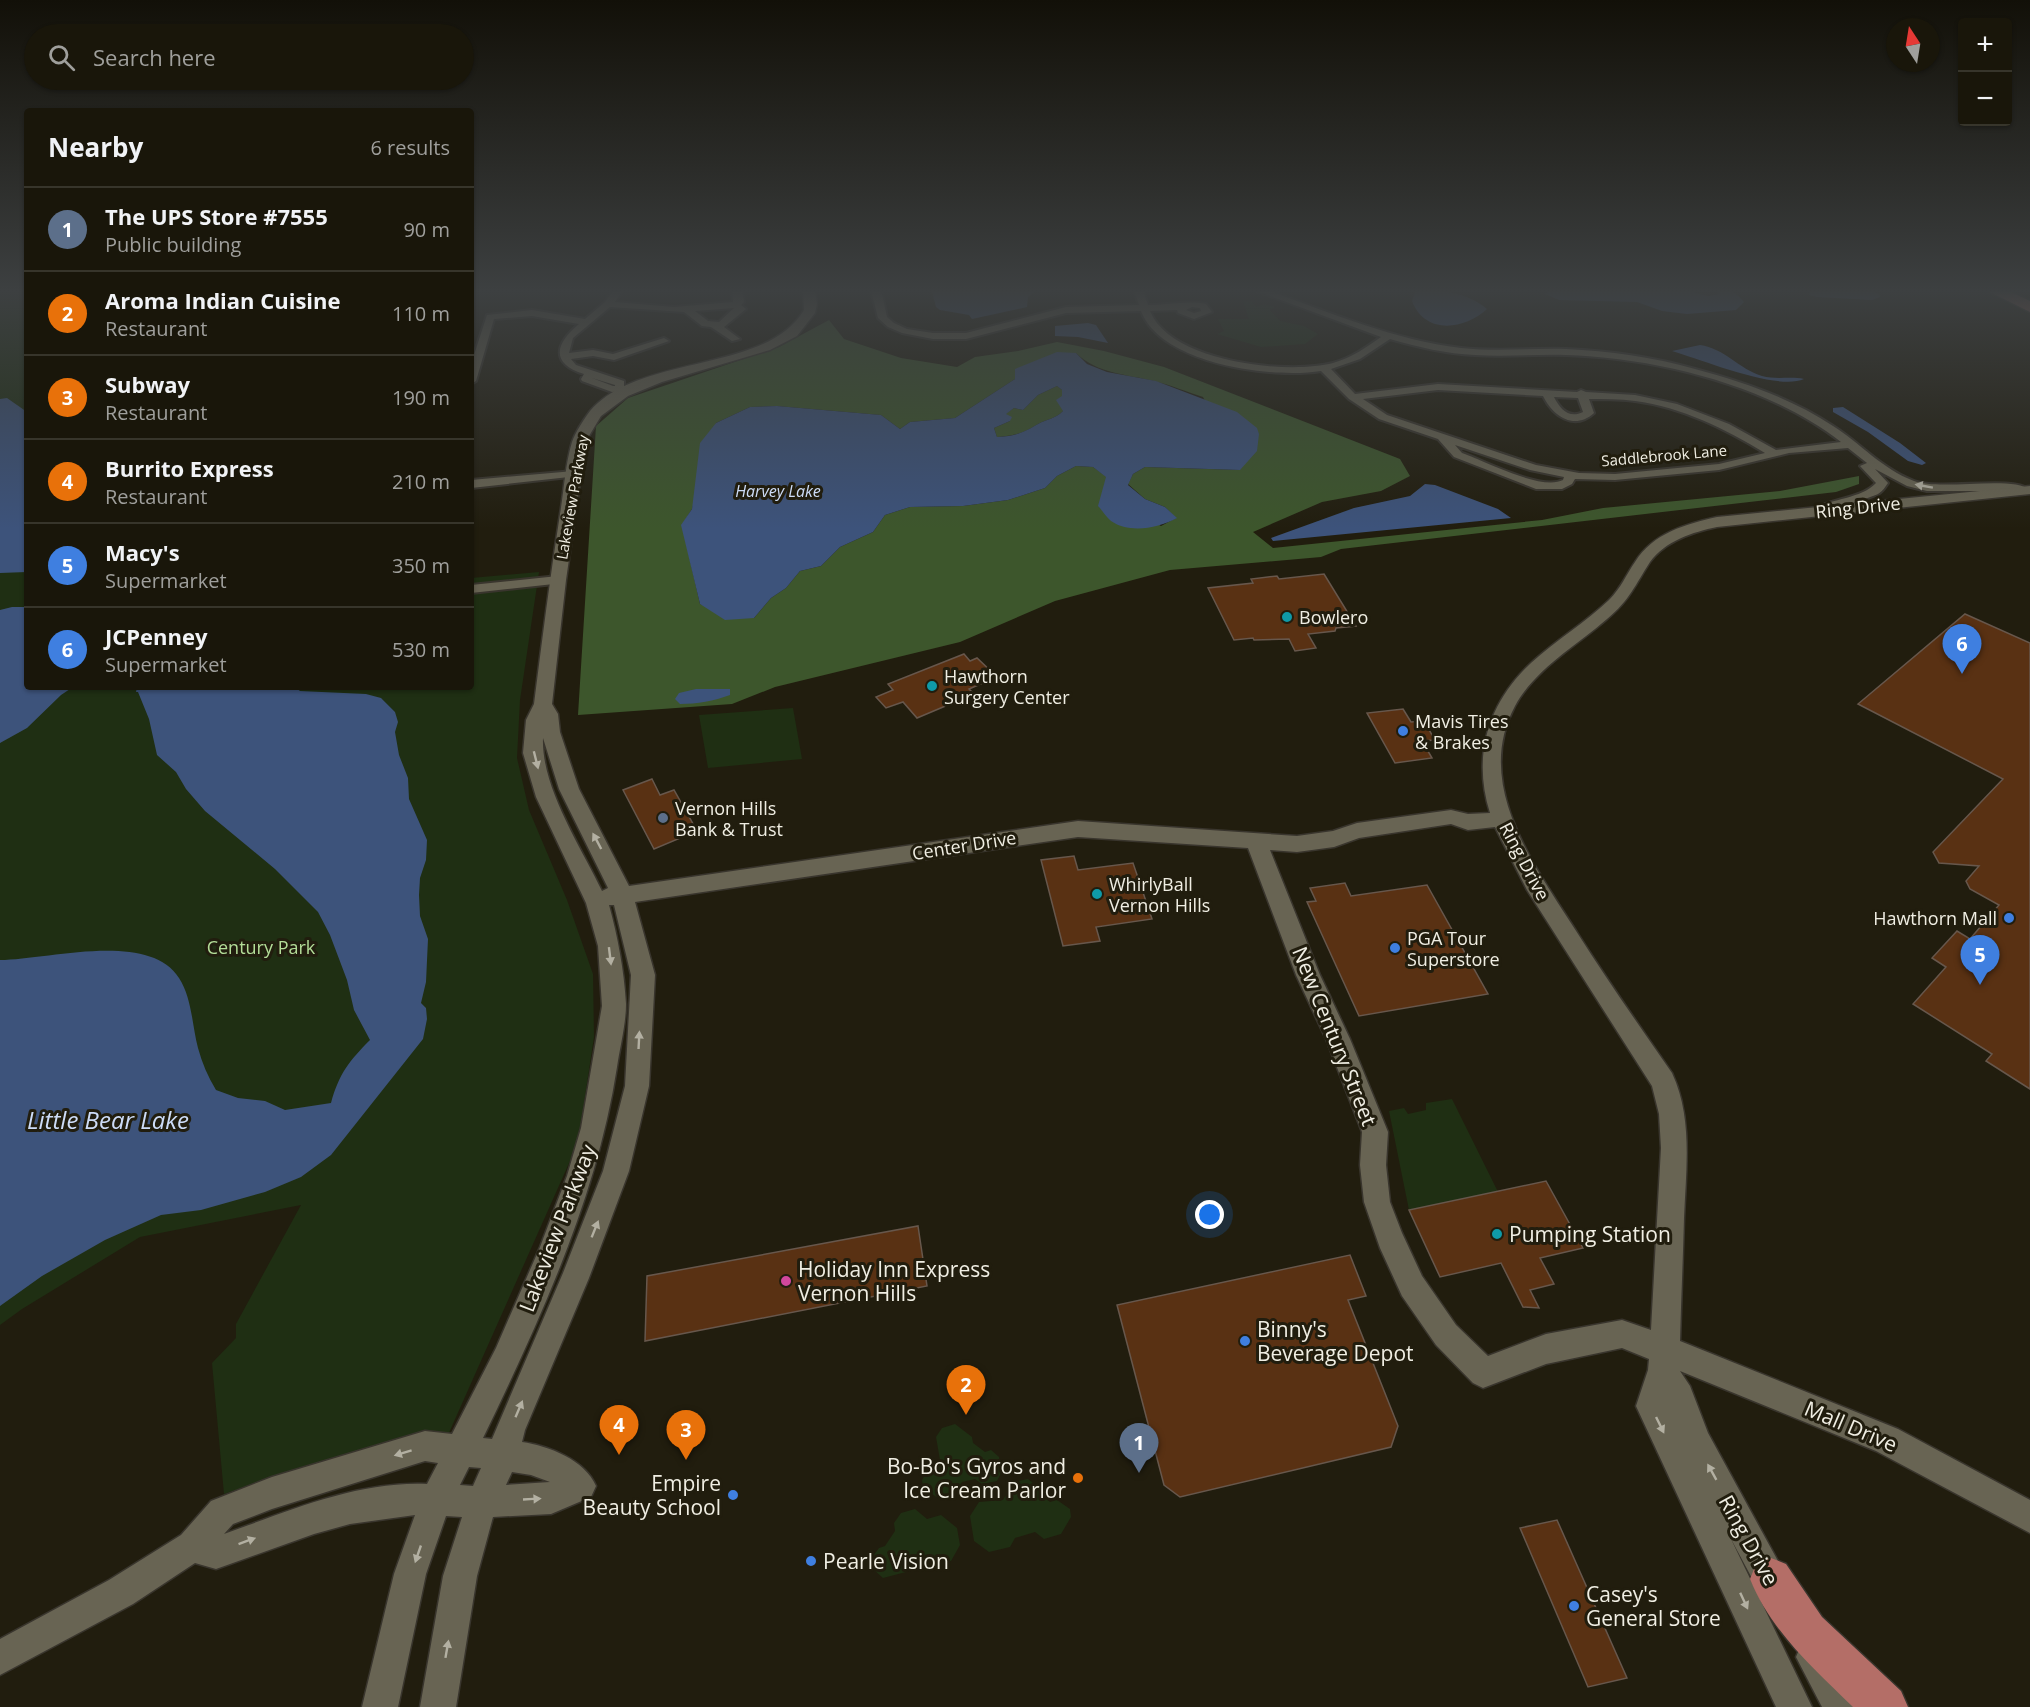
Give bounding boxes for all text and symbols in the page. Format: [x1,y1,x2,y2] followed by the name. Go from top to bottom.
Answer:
[1886,18,1940,72] north arrow
[1958,18,2012,126] map controls
[1958,18,2012,72] button: +
[24,24,474,90] search box
[45,41,78,74] icon: search
[93,42,216,72] text: Search here
[1958,72,2012,126] button: −
[48,129,143,165] text: Nearby
[370,134,450,161] text: 6 results
[105,201,328,231] text: The UPS Store #7555
[62,216,73,243] text: 1
[403,216,450,243] text: 90 m
[105,231,241,258] text: Public building
[105,285,341,315] text: Aroma Indian Cuisine
[62,300,73,327] text: 2
[392,300,450,327] text: 110 m
[105,315,207,342] text: Restaurant
[105,369,190,399] text: Subway
[62,384,73,411] text: 3
[392,384,450,411] text: 190 m
[105,399,207,426] text: Restaurant
[551,432,593,561] street label: Lakeview Parkway
[1600,440,1728,470] street label: Saddlebrook Lane
[105,453,274,483] text: Burrito Express
[62,468,73,495] text: 4
[392,468,450,495] text: 210 m
[735,480,821,502] water label: Harvey Lake
[1914,481,1933,490] one-way arrow
[105,483,207,510] text: Restaurant
[1814,491,1902,523] street label: Ring Drive
[105,537,180,567] text: Macy's
[62,552,73,579] text: 5
[392,552,450,579] text: 350 m
[105,567,227,594] text: Supermarket
[1299,605,1368,629] place label: Bowlero
[1280,610,1294,624] marker: Bowlero
[105,621,208,651] text: JCPenney
[1942,624,1982,674] pin: 6
[62,636,73,663] text: 6
[392,636,450,663] text: 530 m
[105,651,227,678] text: Supermarket
[944,664,1070,709] place label: Hawthorn Surgery Center
[925,679,939,693] marker: Hawthorn Surgery Center
[1415,709,1508,754] place label: Mavis Tires & Brakes
[1396,724,1410,738] marker: Mavis Tires & Brakes
[531,751,541,769] one-way arrow
[675,796,783,841] place label: Vernon Hills Bank & Trust
[656,811,670,825] marker: Vernon Hills Bank & Trust
[1494,818,1556,904] street label: Ring Drive
[910,825,1018,865] street label: Center Drive
[592,833,602,850] one-way arrow
[1109,872,1210,917] place label: WhirlyBall Vernon Hills
[1090,887,1104,901] marker: WhirlyBall Vernon Hills
[1873,906,1997,930] place label: Hawthorn Mall
[2002,911,2016,925] marker: Hawthorn Mall
[1407,926,1500,971] place label: PGA Tour Superstore
[207,935,316,959] park label: Century Park
[1960,936,2000,985] pin: 5
[1388,941,1402,955] marker: PGA Tour Superstore
[1286,942,1384,1130] street label: New Century Street
[605,947,615,966] one-way arrow
[635,1031,644,1050] one-way arrow
[27,1103,189,1136] water label: Little Bear Lake
[512,1140,602,1316] street label: Lakeview Parkway
[1195,1200,1224,1229] your location
[591,1220,600,1238] one-way arrow
[1509,1220,1671,1248] place label: Pumping Station
[1490,1227,1504,1241] marker: Pumping Station
[798,1255,990,1307] place label: Holiday Inn Express Vernon Hills
[779,1274,793,1288] marker: Holiday Inn Express Vernon Hills
[1257,1315,1414,1367] place label: Binny's Beverage Depot
[1238,1334,1252,1348] marker: Binny's Beverage Depot
[946,1366,986,1415] pin: 2
[1800,1394,1902,1458] street label: Mall Drive
[514,1399,524,1417] one-way arrow
[600,1406,638,1455] pin: 4
[666,1410,706,1460] pin: 3
[1655,1416,1664,1433] one-way arrow
[1120,1424,1158,1473] pin: 1
[394,1449,412,1458] one-way arrow
[887,1452,1066,1504] place label: Bo-Bo's Gyros and Ice Cream Parlor
[1707,1463,1717,1480] one-way arrow
[583,1469,721,1521] place label: Empire Beauty School
[1071,1471,1085,1485] marker: Bo-Bo's Gyros and Ice Cream Parlor
[726,1488,740,1502] marker: Empire Beauty School
[1713,1490,1785,1590] street label: Ring Drive
[523,1494,542,1503] one-way arrow
[238,1535,256,1545] one-way arrow
[412,1545,422,1563] one-way arrow
[823,1547,949,1575] place label: Pearle Vision
[804,1554,818,1568] marker: Pearle Vision
[1586,1580,1721,1632] place label: Casey's General Store
[1739,1592,1748,1609] one-way arrow
[1567,1599,1581,1613] marker: Casey's General Store
[443,1640,452,1659] one-way arrow

